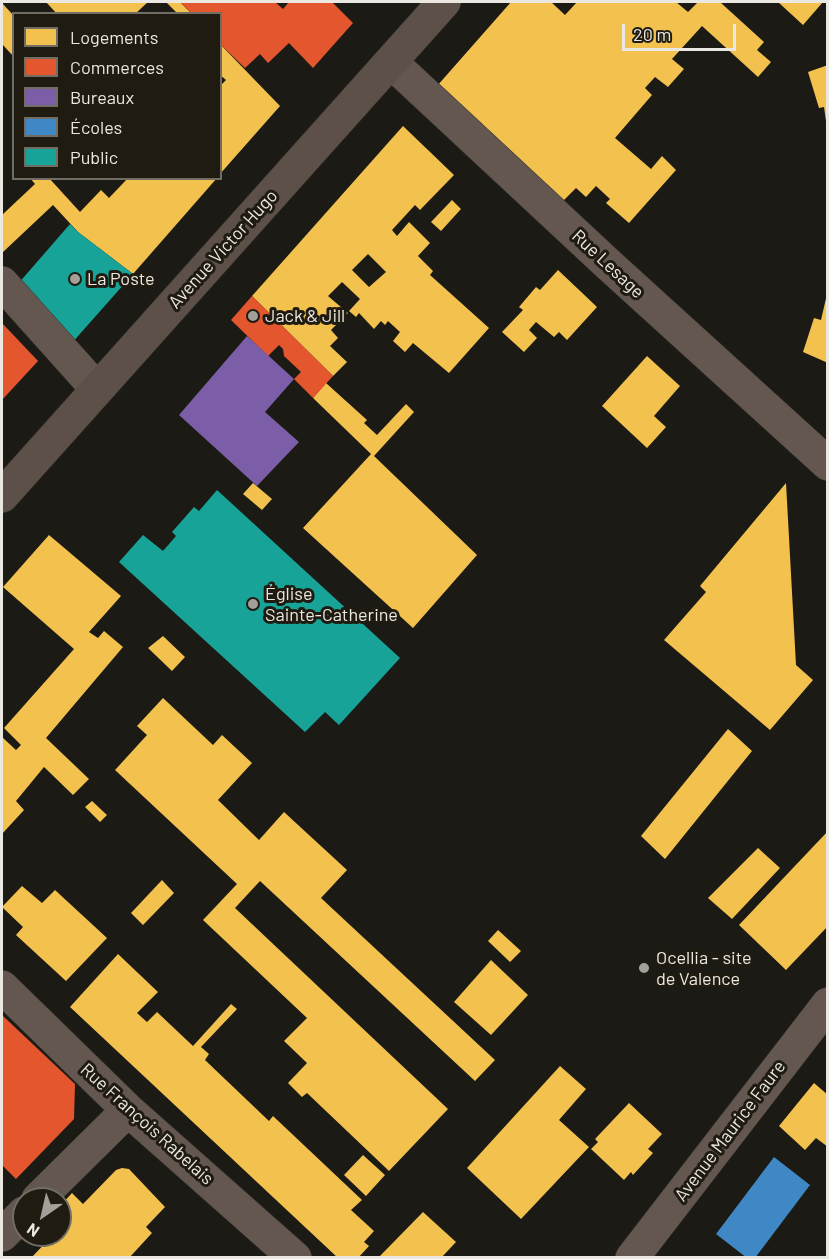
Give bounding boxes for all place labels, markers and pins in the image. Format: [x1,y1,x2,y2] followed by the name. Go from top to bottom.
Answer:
[87,268,155,290] place label: La Poste
[68,272,82,286] marker: La Poste
[265,305,345,327] place label: Jack & Jill
[246,309,260,323] marker: Jack & Jill
[265,583,398,626] place label: Église Sainte-Catherine
[246,597,260,611] marker: Église Sainte-Catherine
[656,947,752,990] place label: Ocellia - site de Valence
[637,961,651,975] marker: Ocellia - site de Valence

